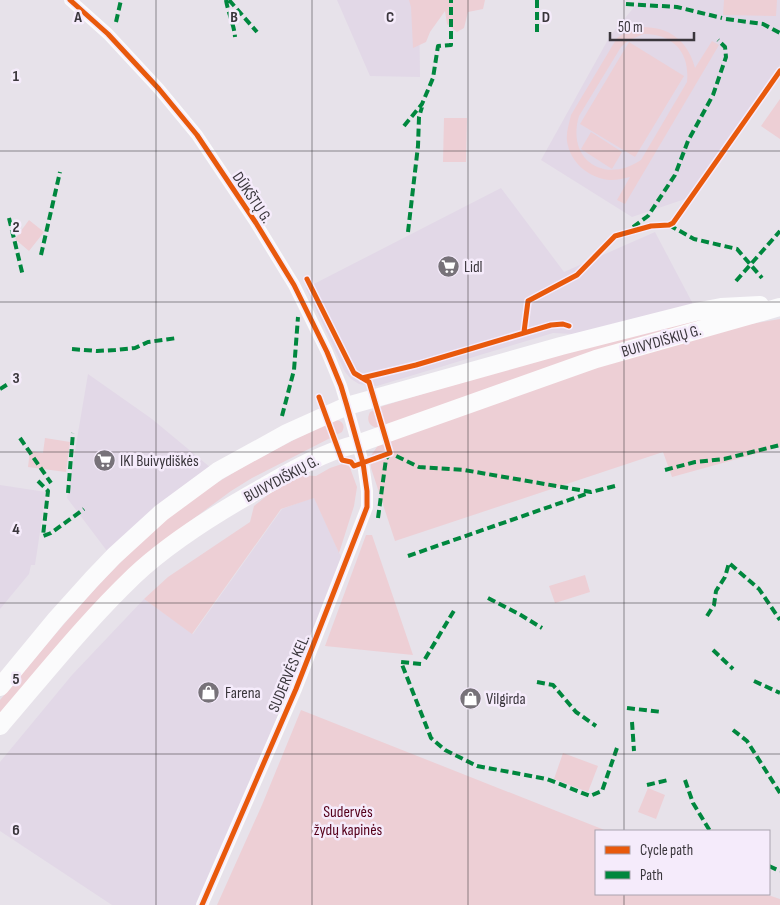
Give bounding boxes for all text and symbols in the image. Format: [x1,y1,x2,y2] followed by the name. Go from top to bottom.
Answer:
[73,8,82,27] text: A
[230,8,238,27] text: B
[386,8,394,27] text: C
[542,8,550,27] text: D
[610,10,694,42] scale bar
[618,18,643,37] text: 50 m
[13,67,20,86] text: 1
[228,169,276,227] street label: DŪKŠTŲ G.
[12,218,20,237] text: 2
[436,254,460,278] supermarket icon: Lidl
[464,258,483,277] place label: Lidl
[619,321,703,362] street label: BUIVYDIŠKIŲ G.
[12,369,20,388] text: 3
[92,448,116,472] supermarket icon: IKI Buivydiškės
[120,452,199,471] place label: IKI Buivydiškės
[241,452,322,507] street label: BUIVYDIŠKIŲ G.
[12,520,20,539] text: 4
[265,632,314,715] street label: SUDERVĖS KEL.
[12,670,20,689] text: 5
[197,680,221,704] shop icon: Farena
[225,684,261,703] place label: Farena
[458,686,482,710] shop icon: Vilgirda
[486,690,526,709] place label: Vilgirda
[314,803,383,840] park label: Sudervės žydų kapinės
[12,821,20,840] text: 6
[595,830,770,895] legend
[640,841,693,860] text: Cycle path
[640,866,663,885] text: Path

